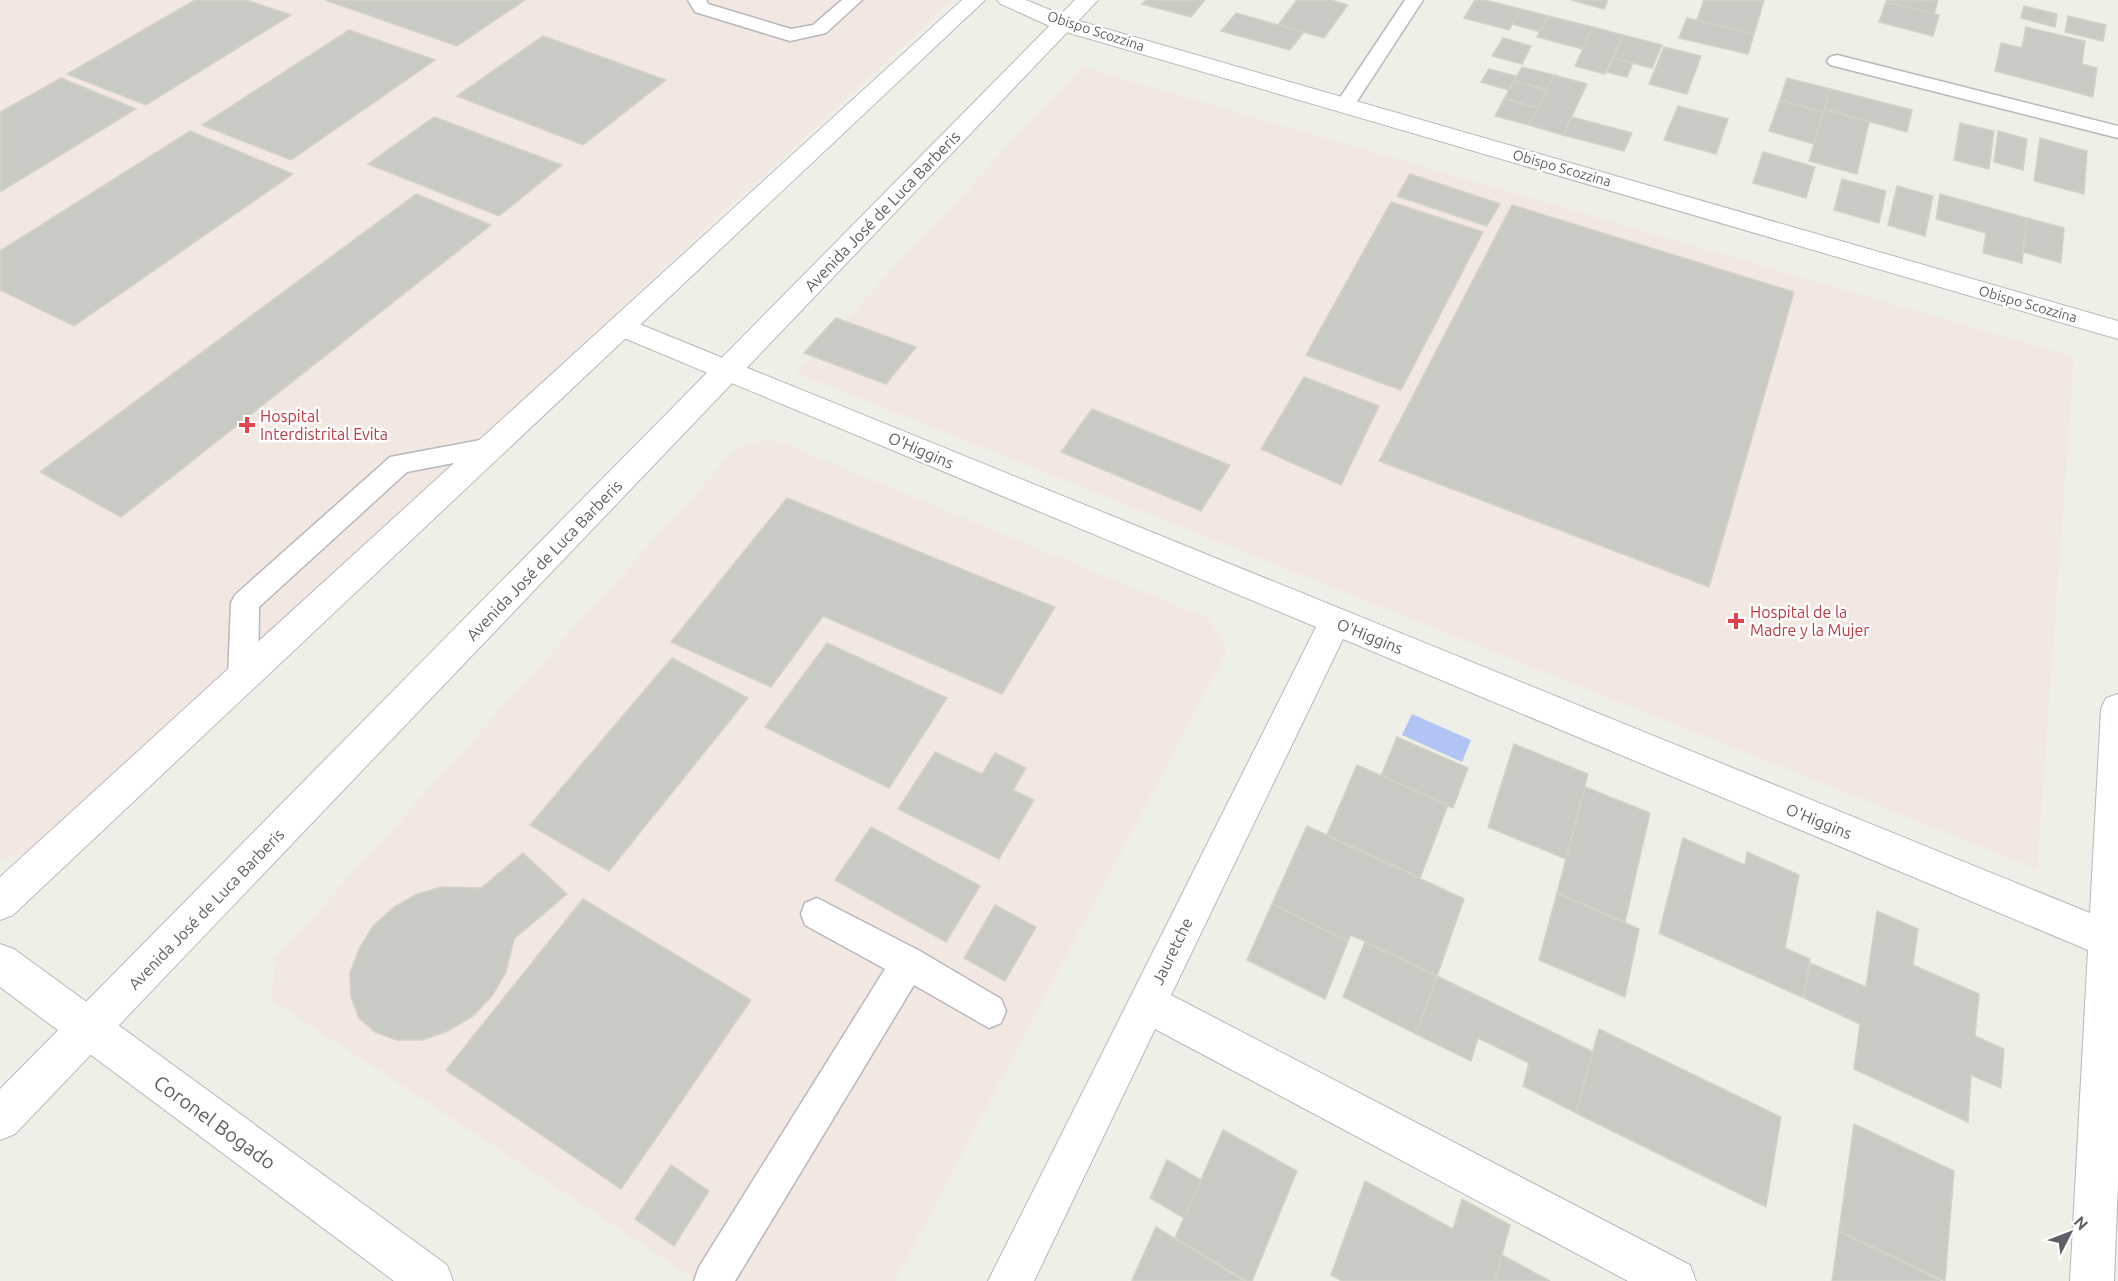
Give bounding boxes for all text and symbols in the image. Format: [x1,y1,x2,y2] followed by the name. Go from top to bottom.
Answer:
[1045,8,1147,54] street label: Obispo Scozzina
[801,127,963,295] street label: Avenida José de Luca Barberis
[1511,146,1613,190] street label: Obispo Scozzina
[1977,282,2079,326] street label: Obispo Scozzina
[260,407,388,443] place label: Hospital Interdistrital Evita
[238,416,256,434] marker: Hospital Interdistrital Evita
[885,428,957,472] street label: O'Higgins
[463,476,625,644] street label: Avenida José de Luca Barberis
[1750,603,1869,639] place label: Hospital de la Madre y la Mujer
[1727,612,1745,630] marker: Hospital de la Madre y la Mujer
[1334,615,1406,657] street label: O'Higgins
[1783,800,1855,842] street label: O'Higgins
[125,825,287,993] street label: Avenida José de Luca Barberis
[1148,915,1196,987] street label: Jauretche
[150,1070,280,1174] street label: Coronel Bogado
[2040,1203,2100,1263] north arrow
[2070,1213,2092,1233] text: N

